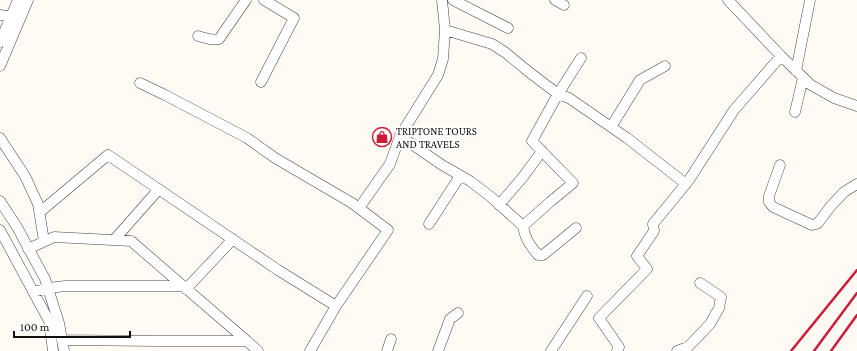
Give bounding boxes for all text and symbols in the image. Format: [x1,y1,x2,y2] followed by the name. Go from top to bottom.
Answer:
[396,125,477,150] place label: TRIPTONE TOURS AND TRAVELS
[371,126,393,148] shop icon: TRIPTONE TOURS AND TRAVELS
[14,313,130,339] scale bar
[20,320,50,334] text: 100 m

